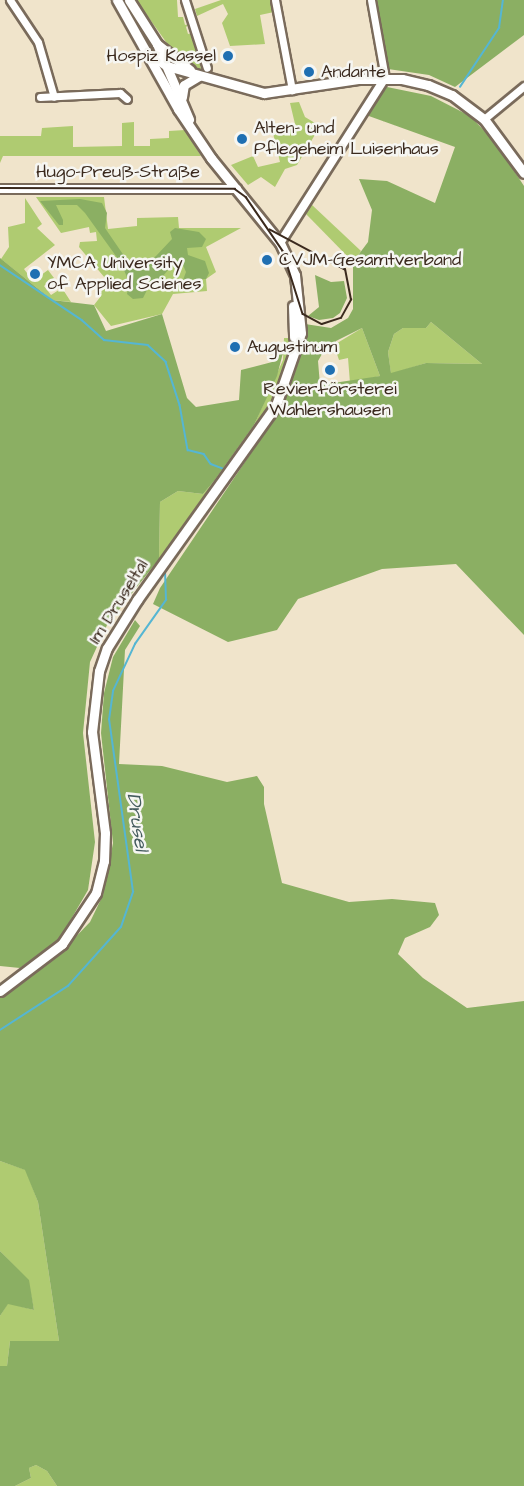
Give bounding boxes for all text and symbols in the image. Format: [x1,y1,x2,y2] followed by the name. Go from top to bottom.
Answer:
[106,45,216,67] place label: Hospiz Kassel
[221,49,235,63] marker: Hospiz Kassel
[321,61,386,83] place label: Andante
[302,65,316,79] marker: Andante
[254,118,439,160] place label: Alten- und Pflegeheim Luisenhaus
[235,132,249,146] marker: Alten- und Pflegeheim Luisenhaus
[36,161,200,183] street label: Hugo-Preuß-Straße
[279,249,461,271] place label: CVJM-Gesamtverband
[47,253,202,296] place label: YMCA University of Applied Scienes
[260,253,274,267] marker: CVJM-Gesamtverband
[28,267,42,281] marker: YMCA University of Applied Scienes
[247,336,337,358] place label: Augustinum
[228,340,242,354] marker: Augustinum
[323,363,337,377] marker: Revierförsterei Wahlershausen
[263,379,397,422] place label: Revierförsterei Wahlershausen
[85,556,153,648] street label: Im Druseltal
[121,792,153,852] water label: Drusel

